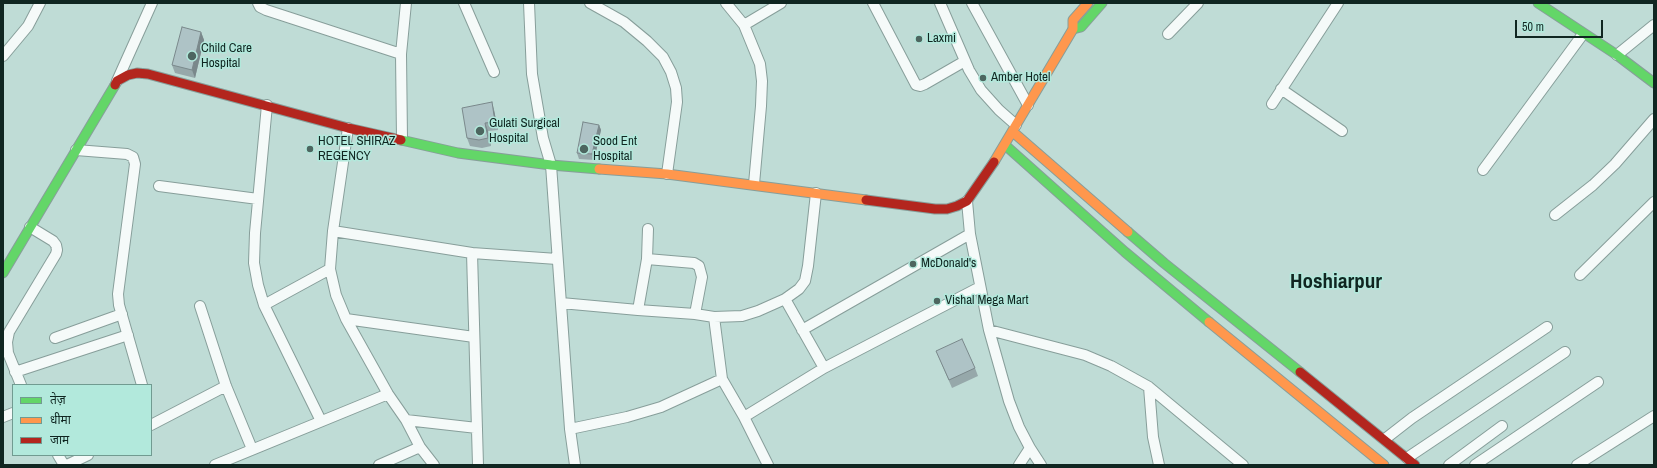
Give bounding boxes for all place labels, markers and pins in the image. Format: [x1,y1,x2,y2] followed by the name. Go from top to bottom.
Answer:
[927,31,956,47] place label: Laxmi
[914,34,924,44] marker: Laxmi
[201,41,252,72] place label: Child Care Hospital
[186,50,198,62] marker: Child Care Hospital
[991,70,1050,86] place label: Amber Hotel
[978,73,988,83] marker: Amber Hotel
[489,116,560,147] place label: Gulati Surgical Hospital
[474,125,486,137] marker: Gulati Surgical Hospital
[318,134,396,165] place label: HOTEL SHIRAZ REGENCY
[593,134,637,165] place label: Sood Ent Hospital
[578,143,590,155] marker: Sood Ent Hospital
[305,144,315,154] marker: HOTEL SHIRAZ REGENCY
[921,256,976,272] place label: McDonald's
[908,259,918,269] marker: McDonald's
[945,293,1028,309] place label: Vishal Mega Mart
[932,296,942,306] marker: Vishal Mega Mart

